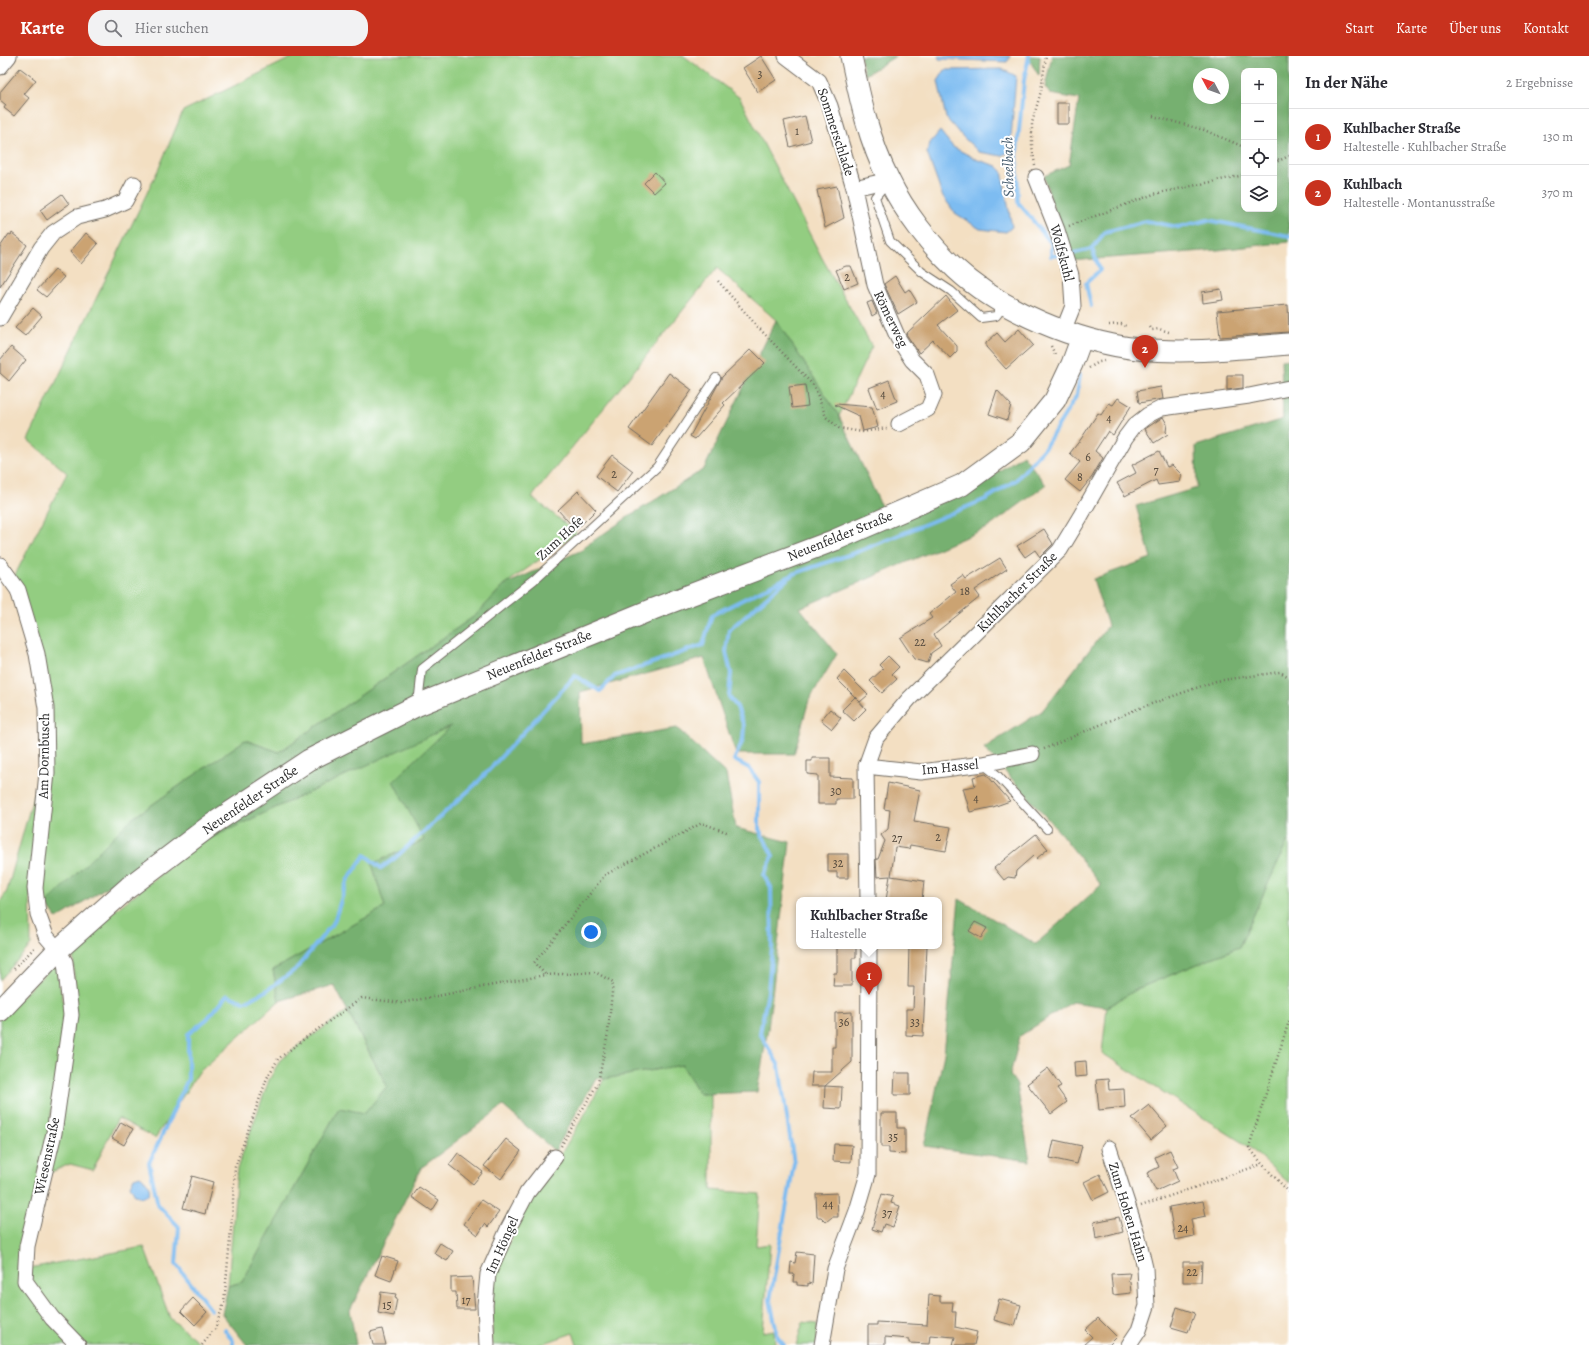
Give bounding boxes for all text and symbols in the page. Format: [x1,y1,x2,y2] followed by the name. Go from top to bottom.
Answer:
[88,10,368,46] search box
[20,15,64,41] text: Karte
[102,17,124,39] icon: search
[134,18,209,38] text: Hier suchen
[1345,19,1374,38] text: Start
[1396,19,1427,38] text: Karte
[1449,19,1501,38] text: Über uns
[1523,19,1569,38] text: Kontakt
[758,66,763,82] house number: 3
[1193,68,1229,104] north arrow
[1241,68,1277,212] map controls
[1241,68,1277,104] button: +
[1305,71,1388,94] text: In der Nähe
[1506,74,1573,91] text: 2 Ergebnisse
[813,85,859,179] street label: Sommerschlade
[1241,104,1277,140] button: −
[1343,118,1461,138] text: Kuhlbacher Straße
[795,123,799,139] house number: 1
[1316,128,1320,145] text: 1
[1543,128,1573,145] text: 130 m
[997,137,1019,197] water label: Scheelbach
[1343,138,1506,155] text: Haltestelle · Kuhlbacher Straße
[1241,140,1277,176] button: locate
[1343,174,1402,194] text: Kuhlbach
[1241,176,1277,212] button: layers
[1315,184,1321,201] text: 2
[1542,184,1573,201] text: 370 m
[1343,194,1495,211] text: Haltestelle · Montanusstraße
[1045,222,1079,284] street label: Wolfskuhl
[844,269,850,285] house number: 2
[869,287,913,351] street label: Römerweg
[1132,335,1158,368] pin: 2
[880,386,886,402] house number: 4
[1106,410,1112,426] house number: 4
[1085,449,1091,465] house number: 6
[1153,462,1159,478] house number: 7
[611,466,617,482] house number: 2
[1077,469,1083,485] house number: 8
[785,506,895,566] street label: Neuenfelder Straße
[532,511,588,565] street label: Zum Hofe
[973,548,1061,636] street label: Kuhlbacher Straße
[960,583,970,599] house number: 18
[484,625,594,685] street label: Neuenfelder Straße
[914,634,926,650] house number: 22
[34,712,54,800] street label: Am Dornbusch
[921,755,980,779] street label: Im Hassel
[198,761,302,839] street label: Neuenfelder Straße
[830,783,842,799] house number: 30
[973,790,979,806] house number: 4
[935,829,941,845] house number: 2
[892,830,903,846] house number: 27
[833,855,844,871] house number: 32
[796,897,942,949] popup
[810,905,928,925] text: Kuhlbacher Straße
[581,922,601,942] your location
[810,925,867,942] text: Haltestelle
[856,962,882,995] pin: 1
[839,1014,850,1030] house number: 36
[910,1014,920,1030] house number: 33
[29,1115,64,1198] street label: Wiesenstraße
[888,1129,898,1145] house number: 35
[1104,1160,1152,1264] street label: Zum Hohen Hahn
[823,1196,834,1212] house number: 44
[882,1205,893,1221] house number: 37
[481,1213,523,1277] street label: Im Höngel
[1177,1220,1189,1236] house number: 24
[1186,1264,1198,1280] house number: 22
[461,1292,472,1308] house number: 17
[382,1297,392,1313] house number: 15

